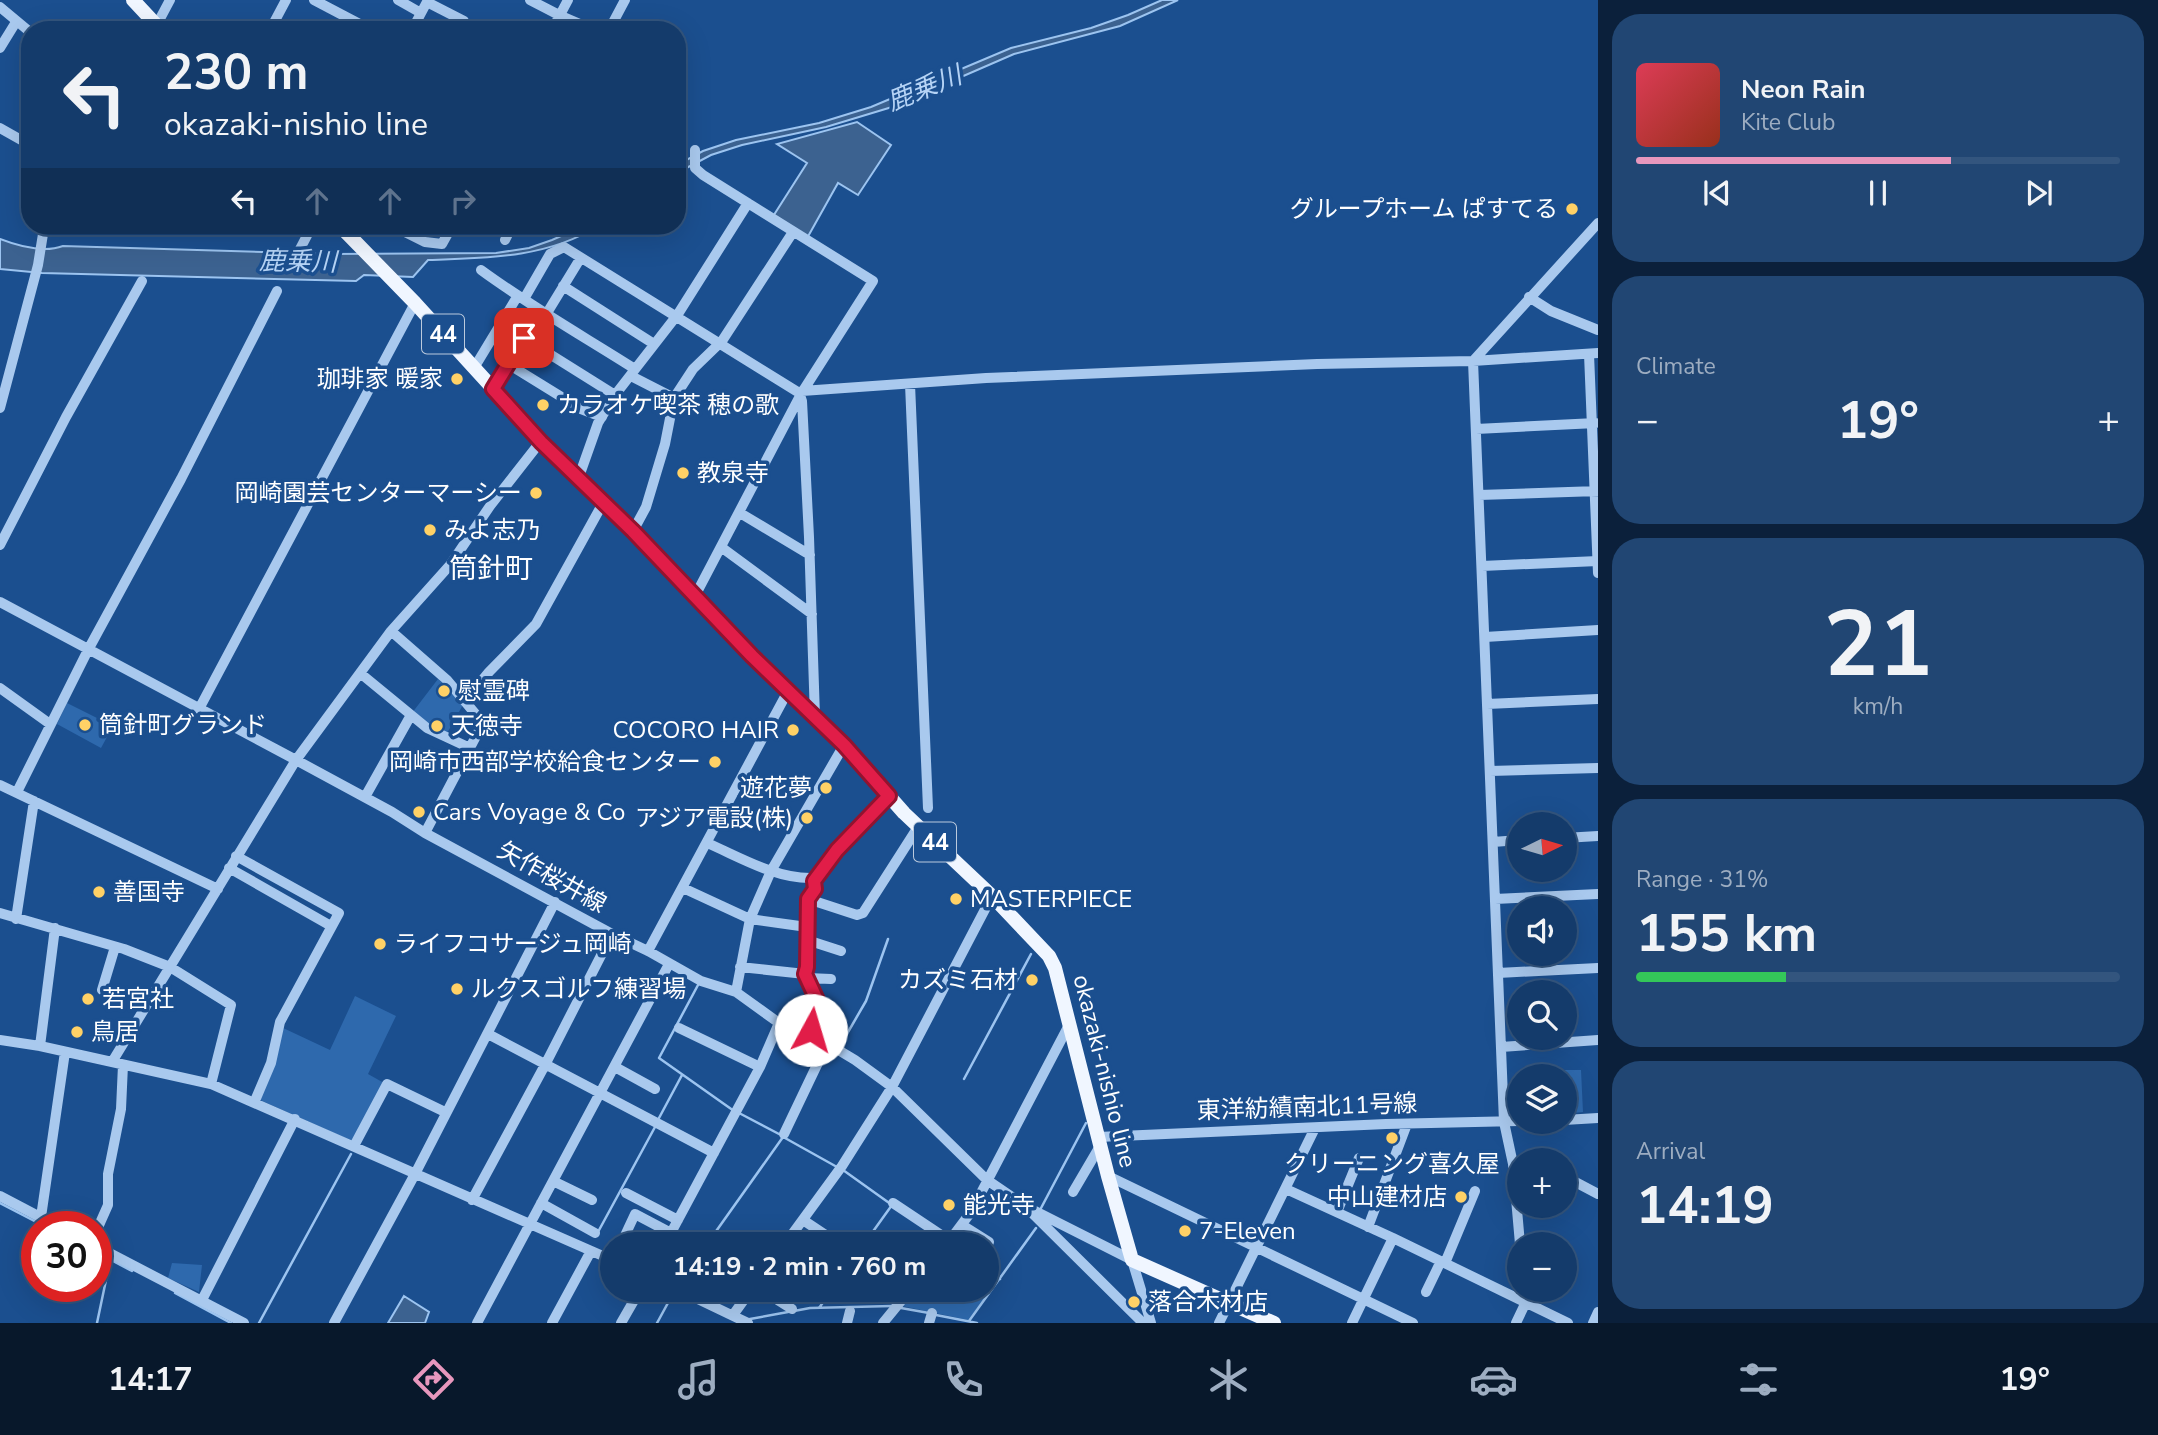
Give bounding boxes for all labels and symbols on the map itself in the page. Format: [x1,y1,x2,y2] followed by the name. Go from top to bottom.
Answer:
[881,57,970,119] water label: 鹿乗川
[1290,193,1558,225] place label: グループホーム ぱすてる
[1564,201,1580,217] marker: グループホーム ぱすてる
[259,243,340,280] water label: 鹿乗川
[494,308,554,368] pin
[422,314,464,354] road number: 44
[317,363,443,395] place label: 珈琲家 暖家
[449,371,465,387] marker: 珈琲家 暖家
[557,389,779,421] place label: カラオケ喫茶 穂の歌
[535,397,551,413] marker: カラオケ喫茶 穂の歌
[697,457,769,489] place label: 教泉寺
[675,465,691,481] marker: 教泉寺
[234,477,522,509] place label: 岡崎園芸センターマーシー
[528,485,544,501] marker: 岡崎園芸センターマーシー
[444,514,540,546] place label: みよ志乃
[422,522,438,538] marker: みよ志乃
[449,550,533,588] district label: 筒針町
[458,675,530,707] place label: 慰霊碑
[436,683,452,699] marker: 慰霊碑
[99,709,267,741] place label: 筒針町グランド
[451,710,523,742] place label: 天徳寺
[612,714,779,746] place label: COCORO HAIR
[77,717,93,733] marker: 筒針町グランド
[429,718,445,734] marker: 天徳寺
[785,722,801,738] marker: COCORO HAIR
[389,746,701,778] place label: 岡崎市西部学校給食センター
[707,754,723,770] marker: 岡崎市西部学校給食センター
[740,772,812,804] place label: 遊花夢
[818,780,834,796] marker: 遊花夢
[433,796,625,828] place label: Cars Voyage & Co
[635,802,793,834] place label: アジア電設(株)
[411,804,427,820] marker: Cars Voyage & Co
[799,810,815,826] marker: アジア電設(株)
[1507,812,1577,882] north arrow
[914,822,956,862] road number: 44
[492,834,612,920] street label: 矢作桜井線
[113,876,185,908] place label: 善国寺
[970,883,1132,915] place label: MASTERPIECE
[91,884,107,900] marker: 善国寺
[948,891,964,907] marker: MASTERPIECE
[394,928,632,960] place label: ライフコサージュ岡崎
[372,936,388,952] marker: ライフコサージュ岡崎
[898,964,1018,996] place label: カズミ石材
[1066,971,1144,1171] street label: okazaki-nishio line
[1024,972,1040,988] marker: カズミ石材
[471,973,686,1005] place label: ルクスゴルフ練習場
[449,981,465,997] marker: ルクスゴルフ練習場
[102,983,174,1015] place label: 若宮社
[80,991,96,1007] marker: 若宮社
[774,993,848,1067] position arrow
[91,1016,139,1048] place label: 鳥居
[69,1024,85,1040] marker: 鳥居
[1196,1087,1418,1127] street label: 東洋紡績南北11号線
[1384,1130,1400,1146] marker: クリーニング喜久屋
[1284,1148,1500,1180] place label: クリーニング喜久屋
[1327,1181,1447,1213] place label: 中山建材店
[963,1189,1035,1221] place label: 能光寺
[1453,1189,1469,1205] marker: 中山建材店
[941,1197,957,1213] marker: 能光寺
[21,1211,112,1302] speed limit sign: 30
[1199,1215,1296,1247] place label: 7-Eleven
[1177,1223,1193,1239] marker: 7-Eleven
[1148,1286,1268,1318] place label: 落合木材店
[1126,1294,1142,1310] marker: 落合木材店

